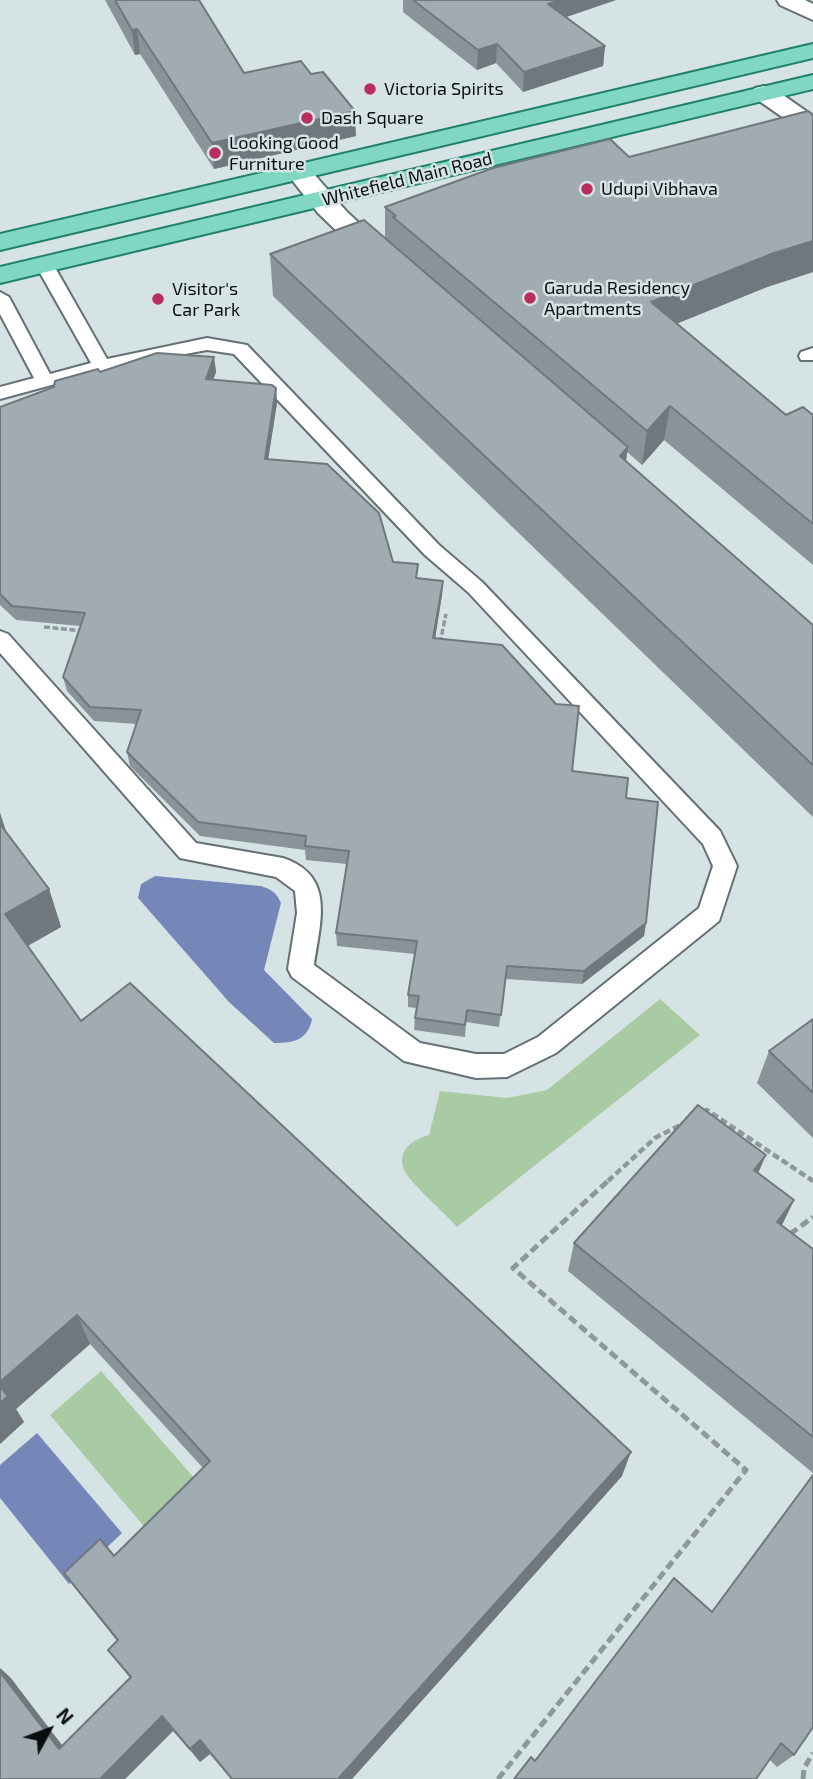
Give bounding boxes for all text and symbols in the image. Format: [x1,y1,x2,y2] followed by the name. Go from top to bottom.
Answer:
[384,78,504,100] place label: Victoria Spirits
[362,81,378,97] marker: Victoria Spirits
[321,107,424,129] place label: Dash Square
[299,110,315,126] marker: Dash Square
[229,132,339,174] place label: Looking Good Furniture
[207,145,223,161] marker: Looking Good Furniture
[320,147,494,211] street label: Whitefield Main Road
[601,178,718,200] place label: Udupi Vibhava
[579,181,595,197] marker: Udupi Vibhava
[544,277,690,320] place label: Garuda Residency Apartments
[172,278,240,320] place label: Visitor's Car Park
[522,290,538,306] marker: Garuda Residency Apartments
[150,291,166,307] marker: Visitor's Car Park
[14,1695,84,1765] north arrow
[52,1703,78,1729] text: N

